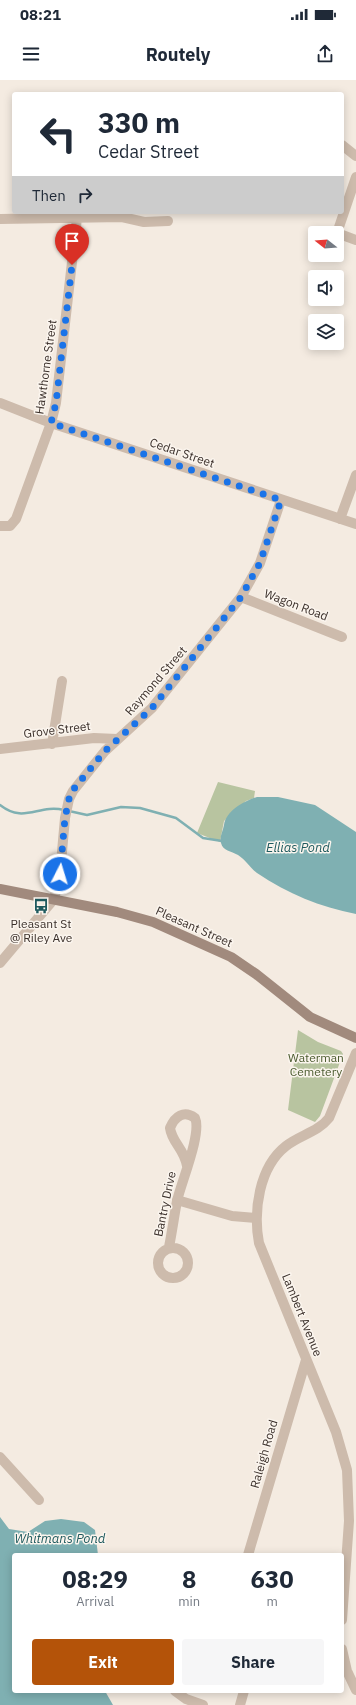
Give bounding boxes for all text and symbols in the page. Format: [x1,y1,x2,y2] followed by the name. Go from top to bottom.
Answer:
[20,5,61,24] text: 08:21
[20,43,42,65] icon: menu
[146,43,210,66] text: Routely
[314,43,336,65] icon: share
[98,104,180,141] text: 330 m
[32,108,84,160] icon: left
[98,140,199,163] text: Cedar Street
[74,184,96,206] icon: right
[32,186,66,205] text: Then
[55,224,89,265] pin
[308,226,344,262] north arrow
[308,226,344,350] map controls
[61,230,83,252] icon: arrive
[308,270,344,306] button: sound
[308,314,344,350] button: layers
[31,319,60,415] street label: Hawthorne Street
[148,434,217,471] street label: Cedar Street
[262,585,330,624] street label: Wagon Road
[122,643,190,718] street label: Raymond Street
[23,718,91,741] street label: Grove Street
[266,839,330,856] water label: Ellias Pond
[39,853,81,895] position arrow
[32,897,50,915] bus stop icon: Pleasant St @ Riley Ave
[153,903,235,950] street label: Pleasant Street
[10,916,73,945] place label: Pleasant St @ Riley Ave
[288,1050,344,1079] park label: Waterman Cemetery
[150,1169,179,1238] street label: Bantry Drive
[279,1271,326,1359] street label: Lambert Avenue
[247,1418,280,1490] street label: Raleigh Road
[15,1530,106,1547] water label: Whitmans Pond
[62,1563,128,1595] text: 08:29
[182,1563,196,1595] text: 8
[250,1563,294,1595] text: 630
[76,1593,114,1610] text: Arrival
[178,1593,200,1610] text: min
[266,1593,278,1610] text: m
[32,1639,174,1685] button: Exit
[182,1639,324,1685] button: Share

